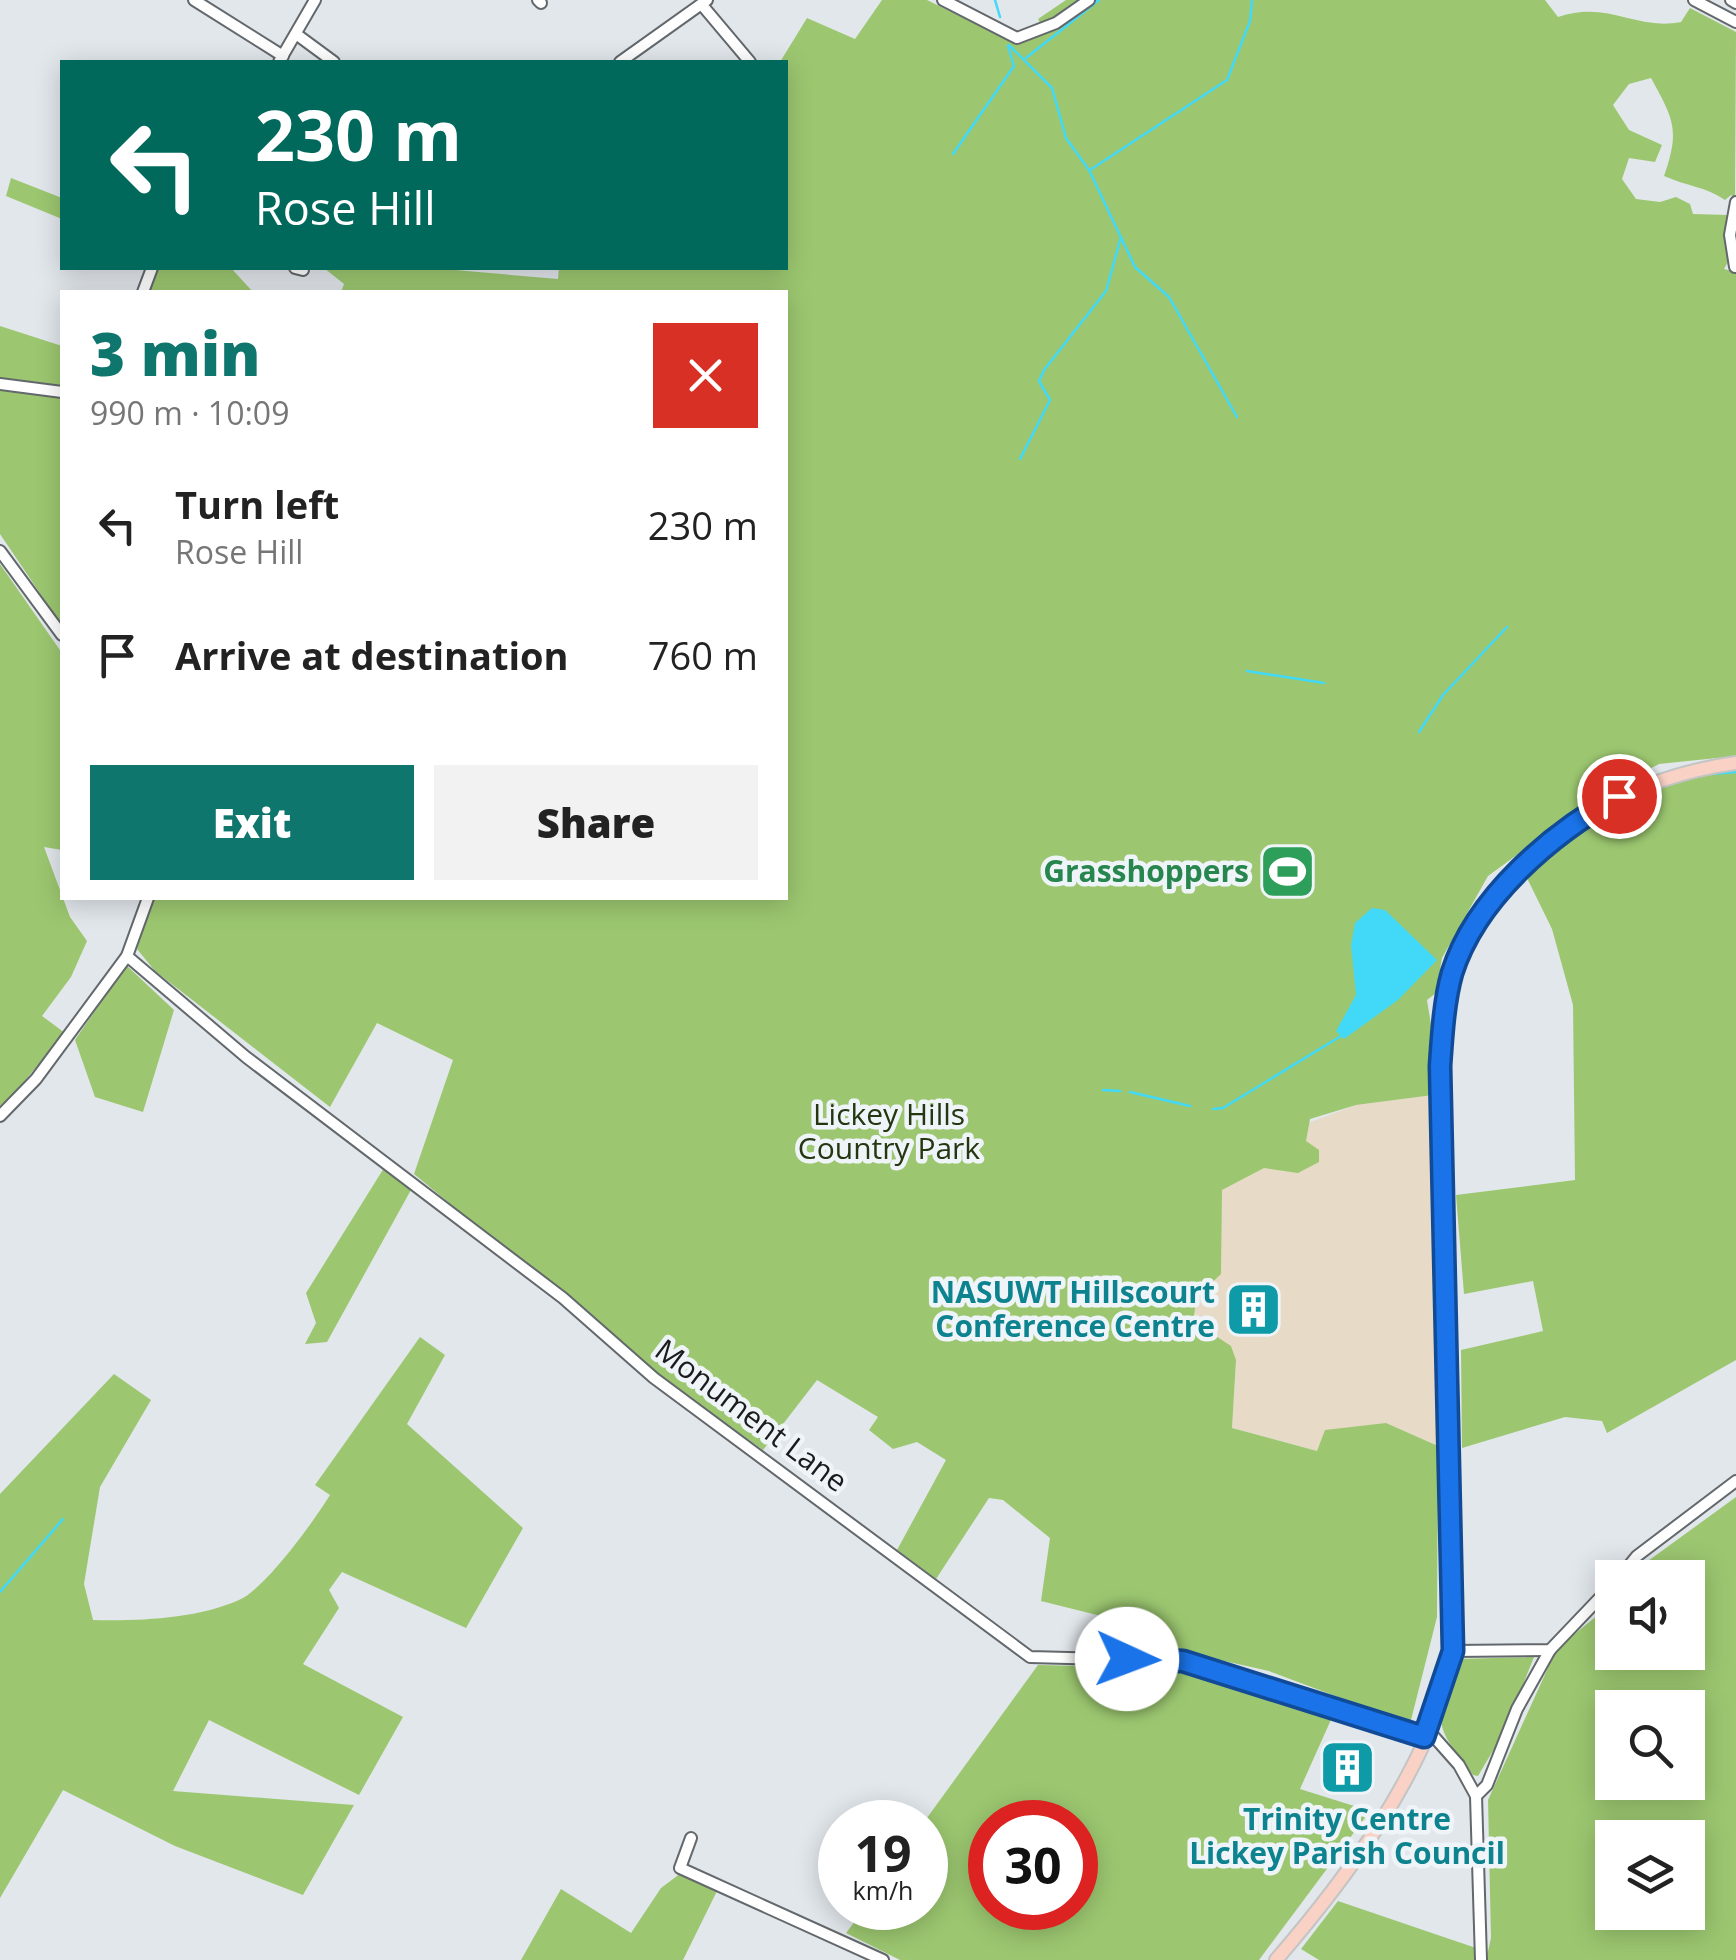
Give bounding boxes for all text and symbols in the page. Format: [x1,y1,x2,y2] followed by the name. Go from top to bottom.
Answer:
[255,86,462,182] text: 230 m
[90,100,220,230] icon: left
[255,177,436,238] text: Rose Hill
[90,312,260,394] text: 3 min
[653,323,758,428] button: close
[90,391,289,434] text: 990 m · 10:09
[175,478,339,530] text: Turn left
[90,498,145,553] icon: left
[648,499,758,551] text: 230 m
[175,530,303,573] text: Rose Hill
[90,628,145,683] icon: arrive
[175,629,569,681] text: Arrive at destination
[648,629,758,681] text: 760 m
[1577,754,1662,839] pin
[90,765,414,880] button: Exit
[434,765,758,880] button: Share
[1592,769,1647,824] icon: arrive
[1258,842,1318,902] sports icon: Grasshoppers
[1043,850,1249,891] place label: Grasshoppers
[798,1093,980,1168] park label: Lickey Hills Country Park
[931,1271,1215,1346] place label: NASUWT Hillscourt Conference Centre
[1224,1280,1284,1340] building icon: NASUWT Hillscourt Conference Centre
[647,1329,856,1501] street label: Monument Lane
[1595,1560,1705,1930] map controls
[1595,1560,1705,1670] button: sound
[1075,1607,1179,1711] position arrow
[1595,1690,1705,1800] button: search
[1317,1737,1377,1797] building icon: Trinity Centre Lickey Parish Council
[1189,1798,1505,1873] place label: Trinity Centre Lickey Parish Council
[968,1800,1098,1930] speed limit sign: 30
[854,1819,912,1887] text: 19
[1595,1820,1705,1930] button: layers
[853,1873,913,1907] text: km/h

